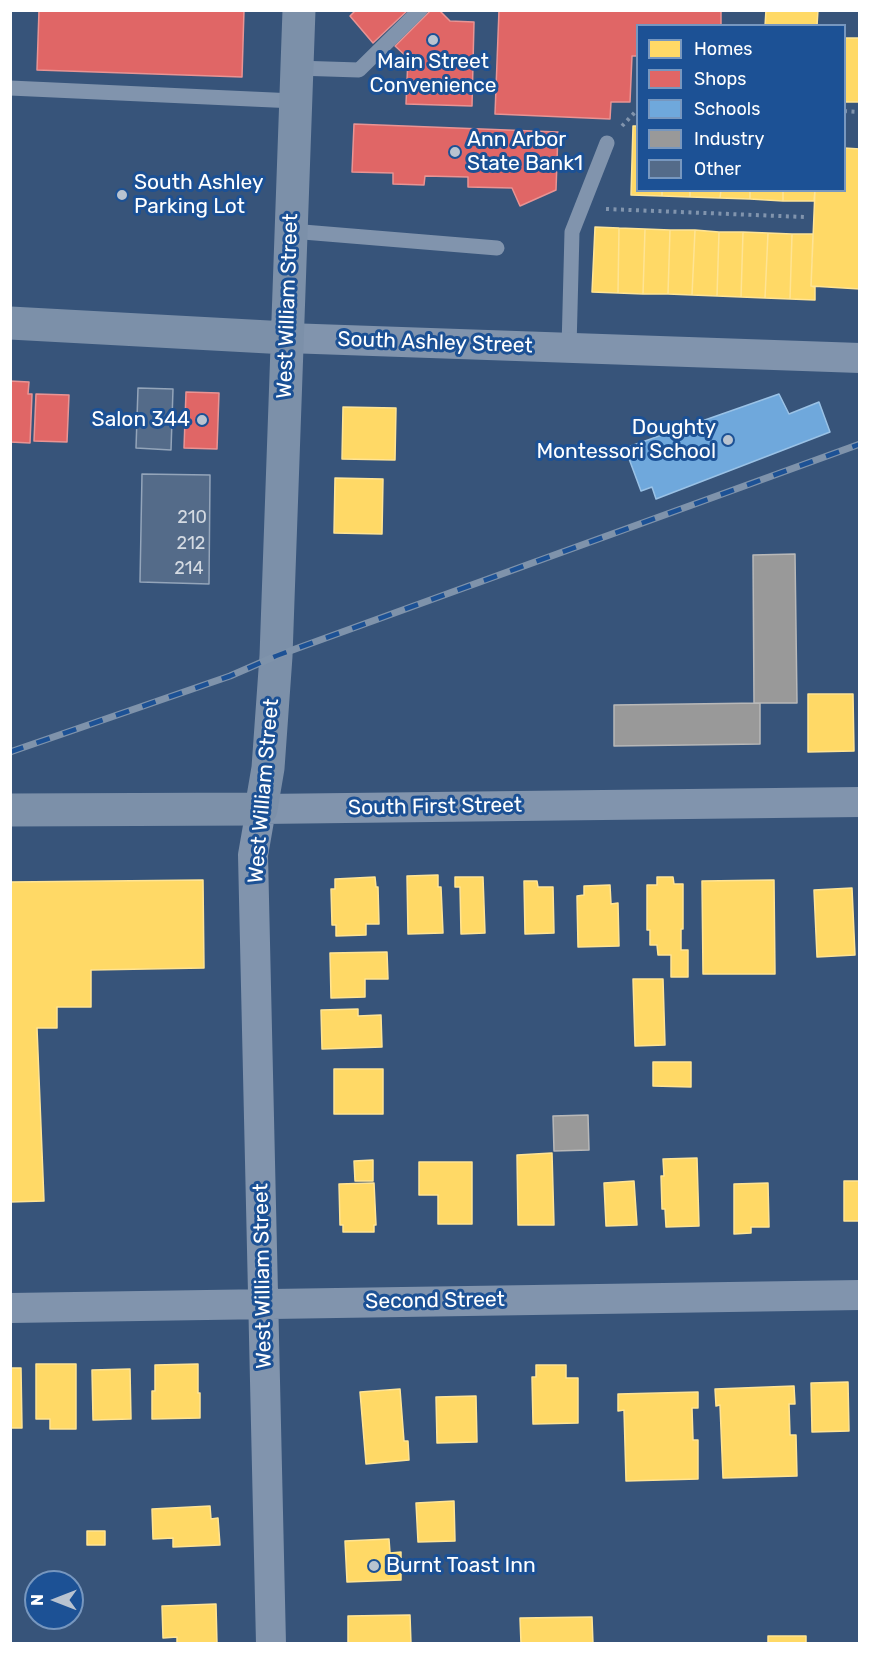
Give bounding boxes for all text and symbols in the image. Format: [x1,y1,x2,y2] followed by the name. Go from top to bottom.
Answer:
[636,24,846,192] legend
[426,33,440,47] marker: Main Street Convenience
[694,38,752,60] text: Homes
[369,49,497,99] place label: Main Street Convenience
[694,68,746,90] text: Shops
[694,98,760,120] text: Schools
[467,127,583,177] place label: Ann Arbor State Bank1
[694,128,764,150] text: Industry
[448,145,462,159] marker: Ann Arbor State Bank1
[694,158,741,180] text: Other
[134,170,264,220] place label: South Ashley Parking Lot
[115,188,129,202] marker: South Ashley Parking Lot
[272,213,304,399] street label: West William Street
[337,327,533,359] street label: South Ashley Street
[92,407,190,433] place label: Salon 344
[195,413,209,427] marker: Salon 344
[536,415,716,465] place label: Doughty Montessori School
[721,433,735,447] marker: Doughty Montessori School
[177,507,207,529] house number: 210
[177,533,205,555] house number: 212
[174,558,204,580] house number: 214
[243,698,285,884] street label: West William Street
[348,793,522,821] street label: South First Street
[249,1183,277,1369] street label: West William Street
[365,1287,505,1315] street label: Second Street
[386,1553,536,1579] place label: Burnt Toast Inn
[367,1559,381,1573] marker: Burnt Toast Inn
[24,1570,84,1630] north arrow
[28,1594,47,1606] text: N

